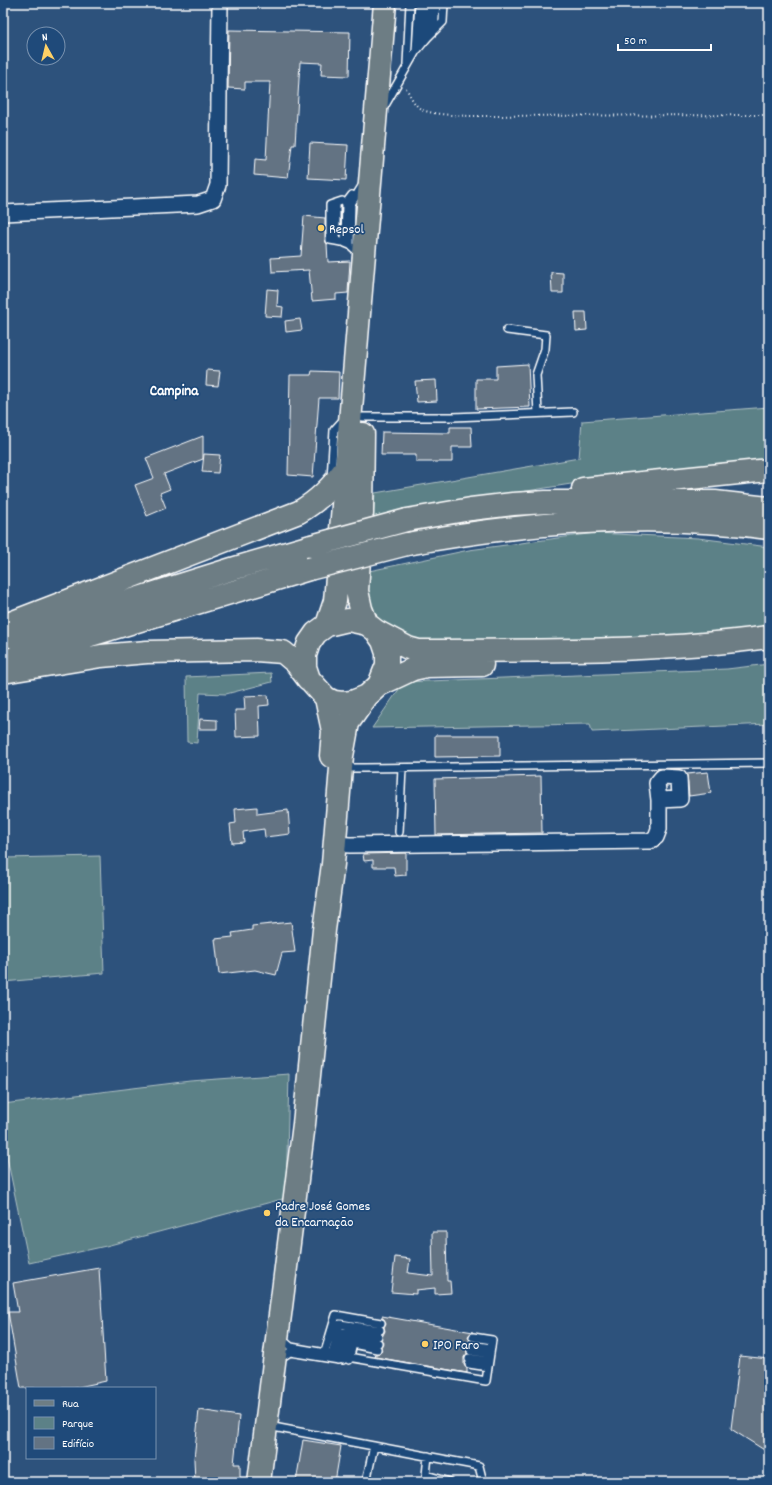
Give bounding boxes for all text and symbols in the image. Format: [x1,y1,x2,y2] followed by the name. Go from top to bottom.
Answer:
[26,26,66,66] north arrow
[618,26,711,52] scale bar
[41,30,49,46] text: N
[624,33,647,50] text: 50 m
[329,220,365,240] place label: Repsol
[316,223,326,233] marker: Repsol
[150,381,199,403] district label: Campina
[275,1197,371,1233] place label: Padre José Gomes da Encarnação
[262,1208,272,1218] marker: Padre José Gomes da Encarnação
[433,1336,479,1356] place label: IPO Faro
[420,1339,430,1349] marker: IPO Faro
[26,1387,156,1459] legend
[62,1396,79,1413] text: Rua
[62,1416,93,1433] text: Parque
[62,1436,94,1453] text: Edifício

